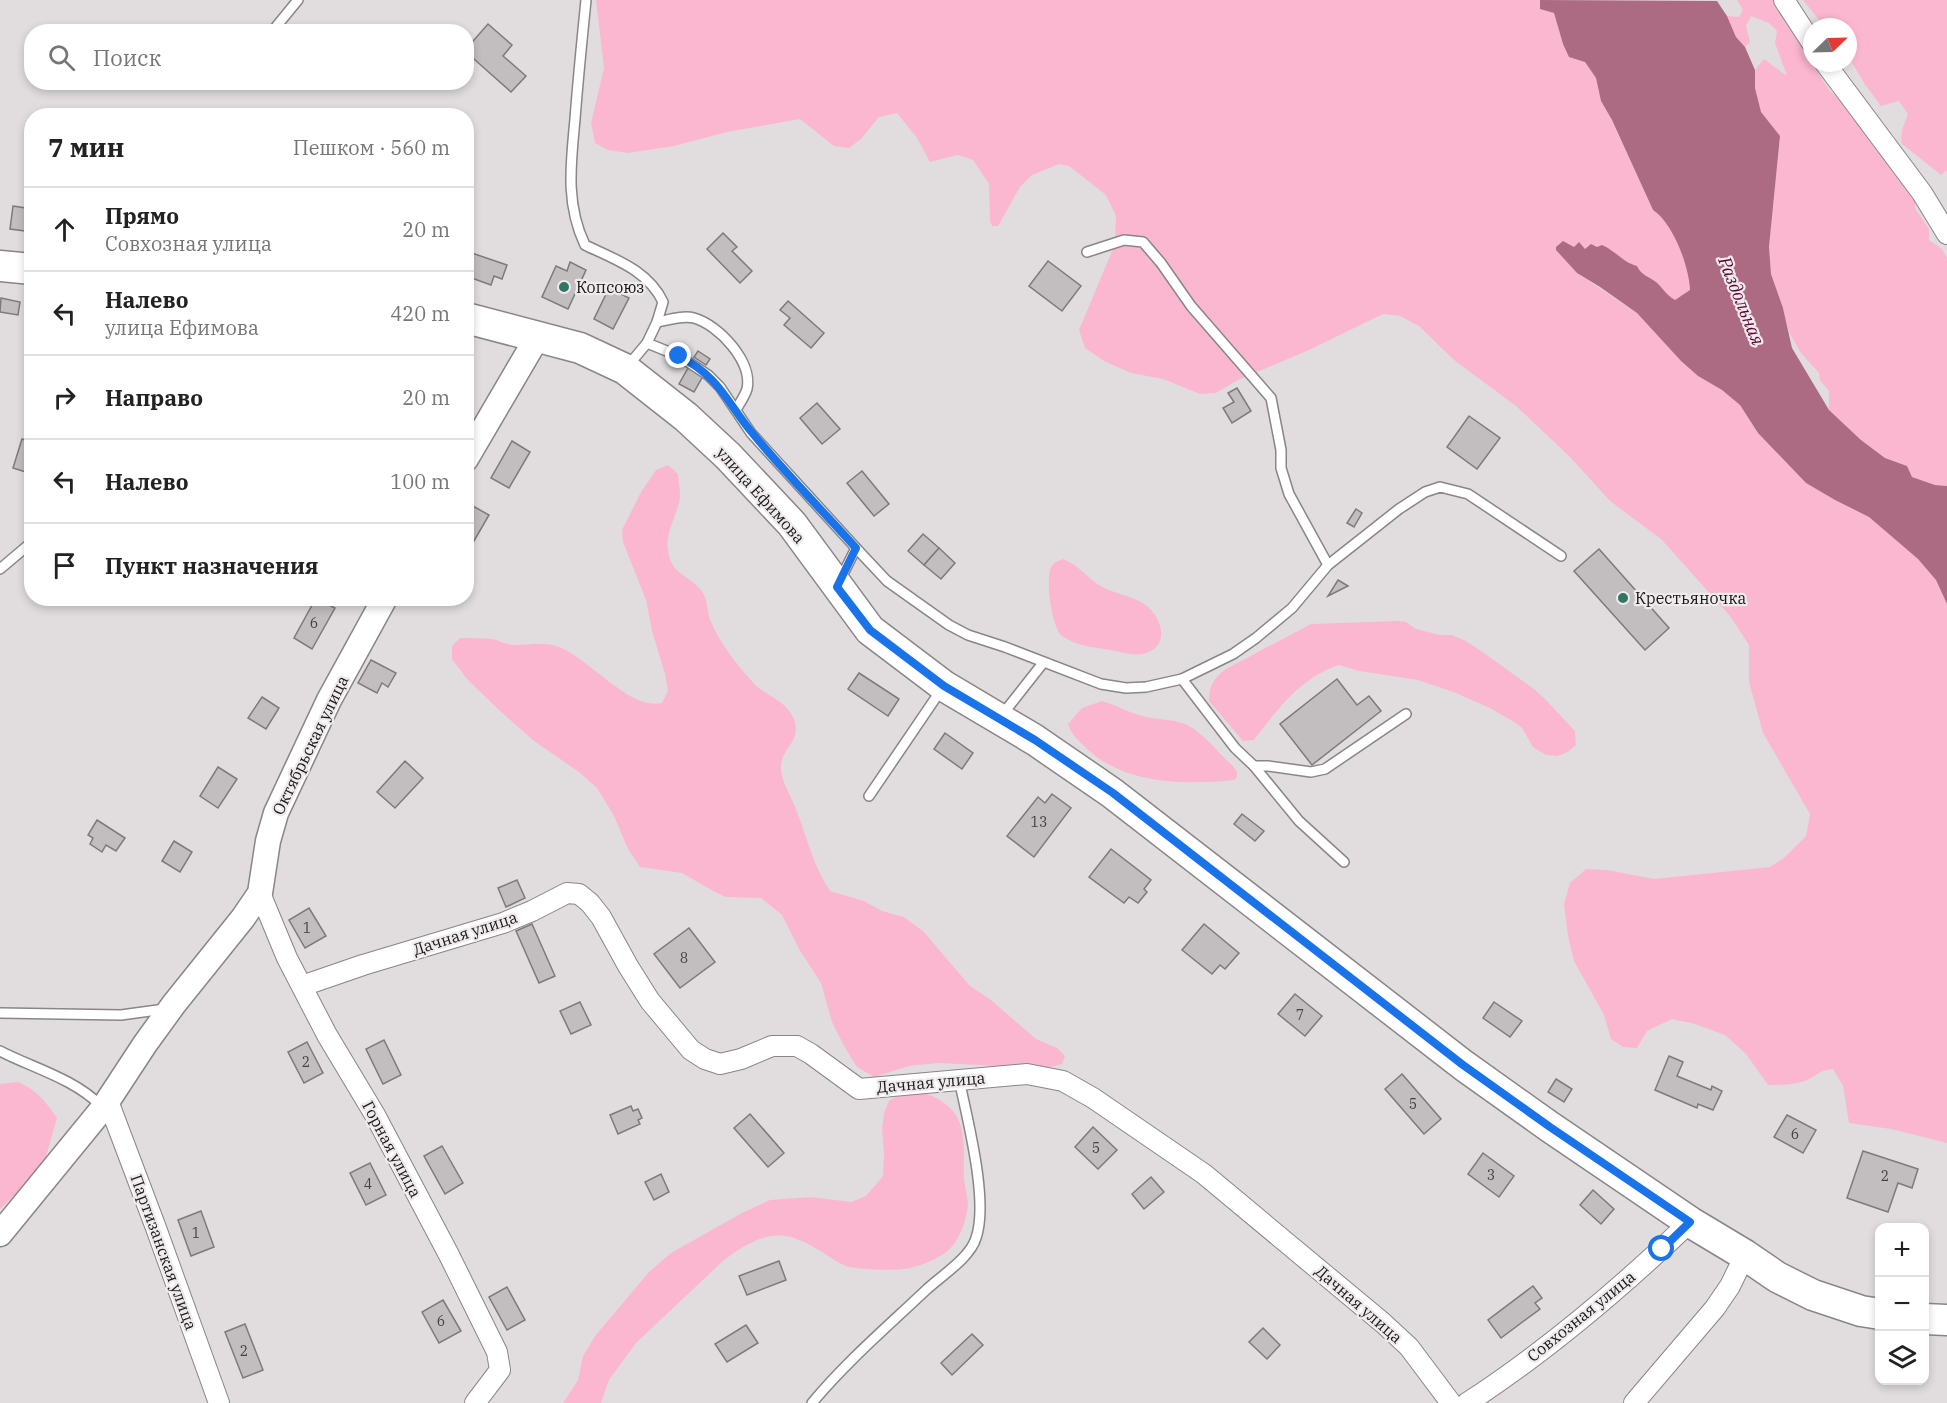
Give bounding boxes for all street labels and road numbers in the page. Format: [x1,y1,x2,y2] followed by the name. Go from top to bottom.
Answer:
[712,443,810,548] street label: улица Ефимова
[268,672,353,818] street label: Октябрьская улица
[410,907,520,959] street label: Дачная улица
[876,1067,986,1097] street label: Дачная улица
[358,1097,426,1201] street label: Горная улица
[127,1172,202,1333] street label: Партизанская улица
[1311,1261,1407,1347] street label: Дачная улица
[1523,1266,1639,1366] street label: Совхозная улица

